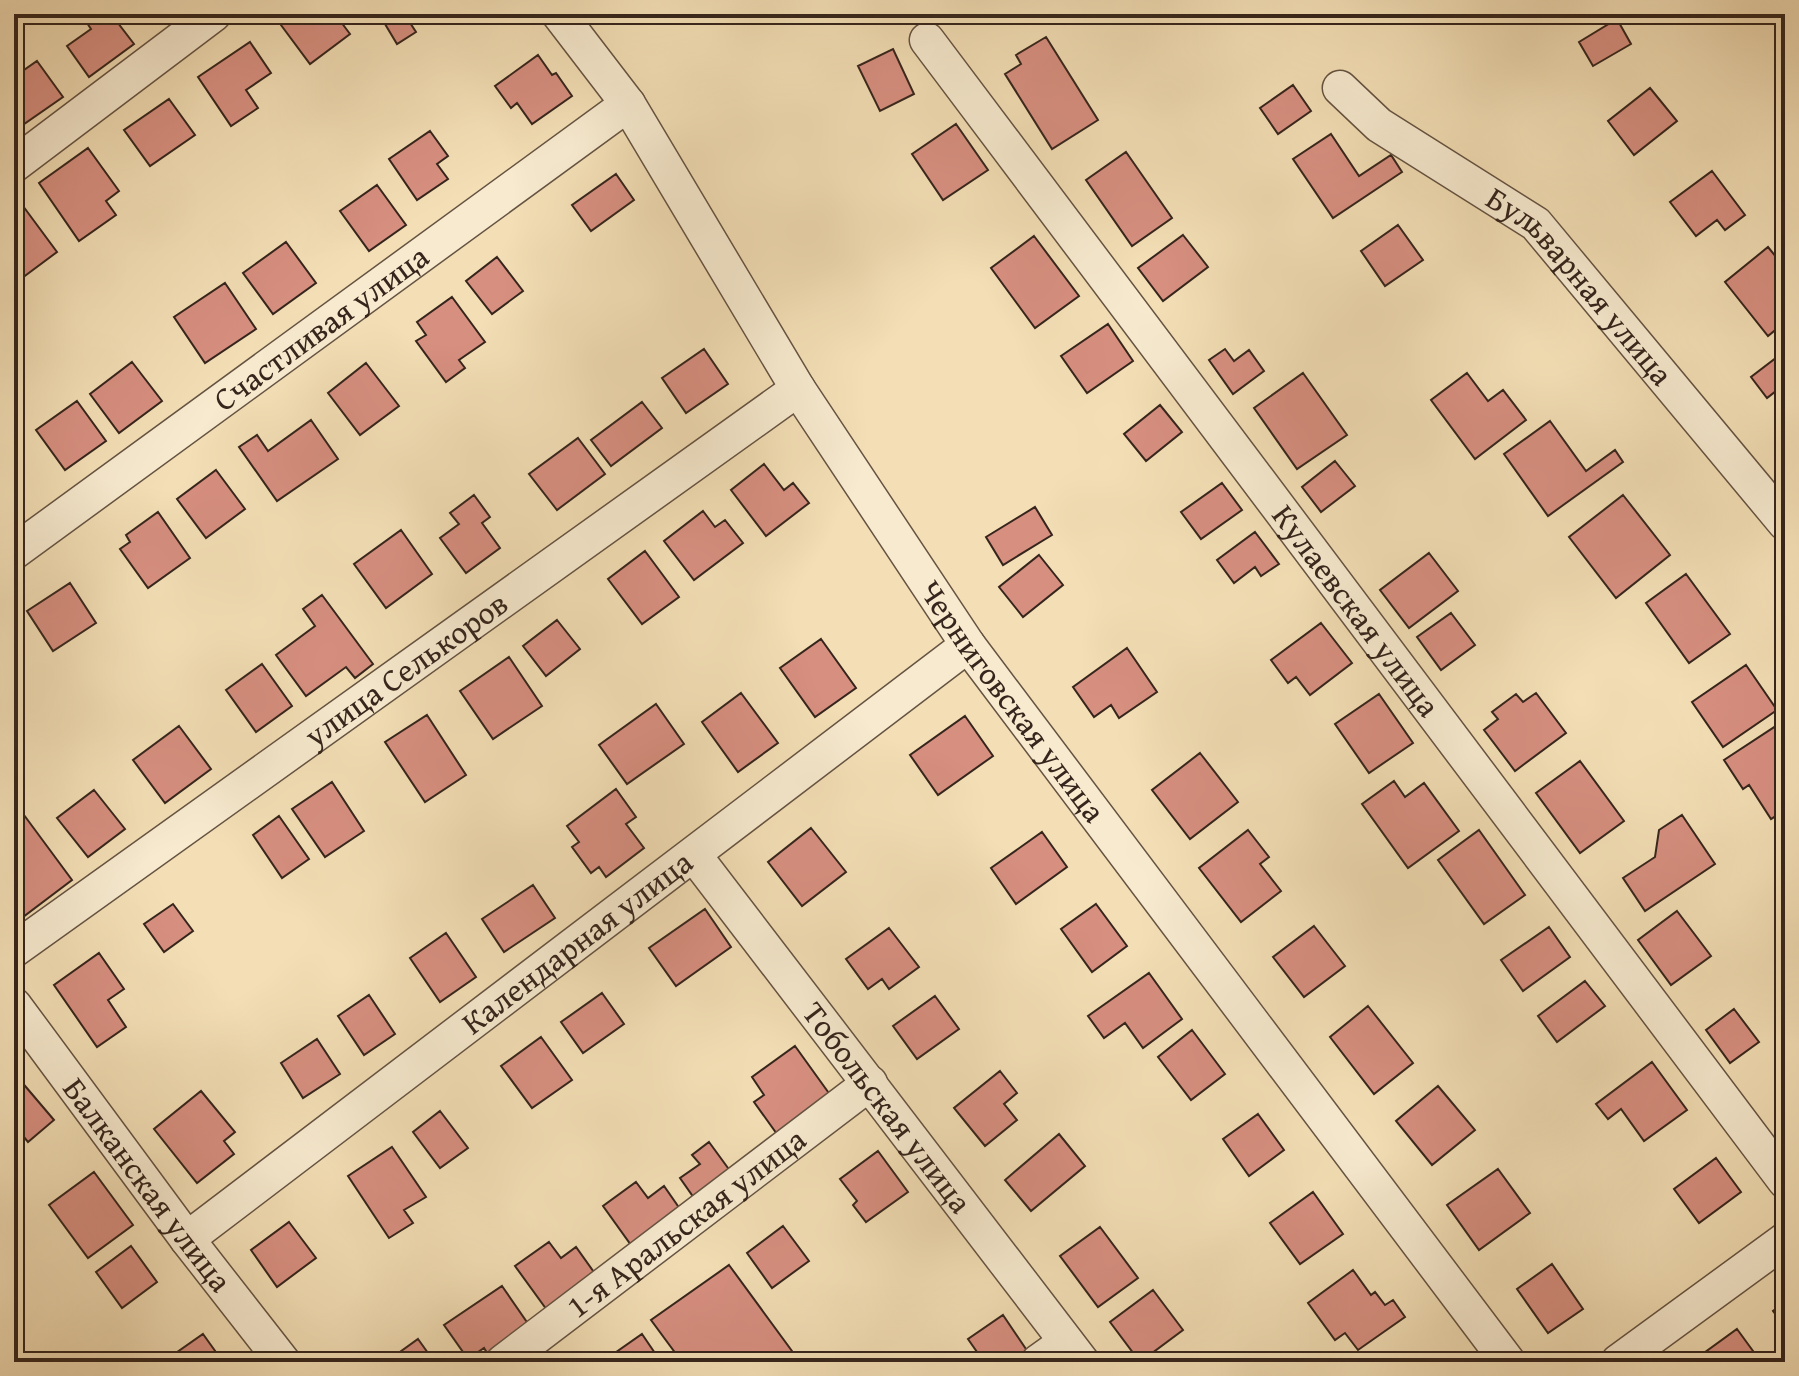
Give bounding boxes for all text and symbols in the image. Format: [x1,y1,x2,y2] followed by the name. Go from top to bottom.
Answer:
[1477,175,1685,396] street label: Бульварная улица
[203,233,439,422] street label: Счастливая улица
[1261,494,1452,727] street label: Кулаевская улица
[908,570,1118,833] street label: Черниговская улица
[293,580,517,759] street label: улица Селькоров
[451,838,703,1045] street label: Календарная улица
[791,991,984,1224] street label: Тобольская улица
[52,1067,244,1302] street label: Балканская улица
[556,1115,816,1329] street label: 1-я Аральская улица

